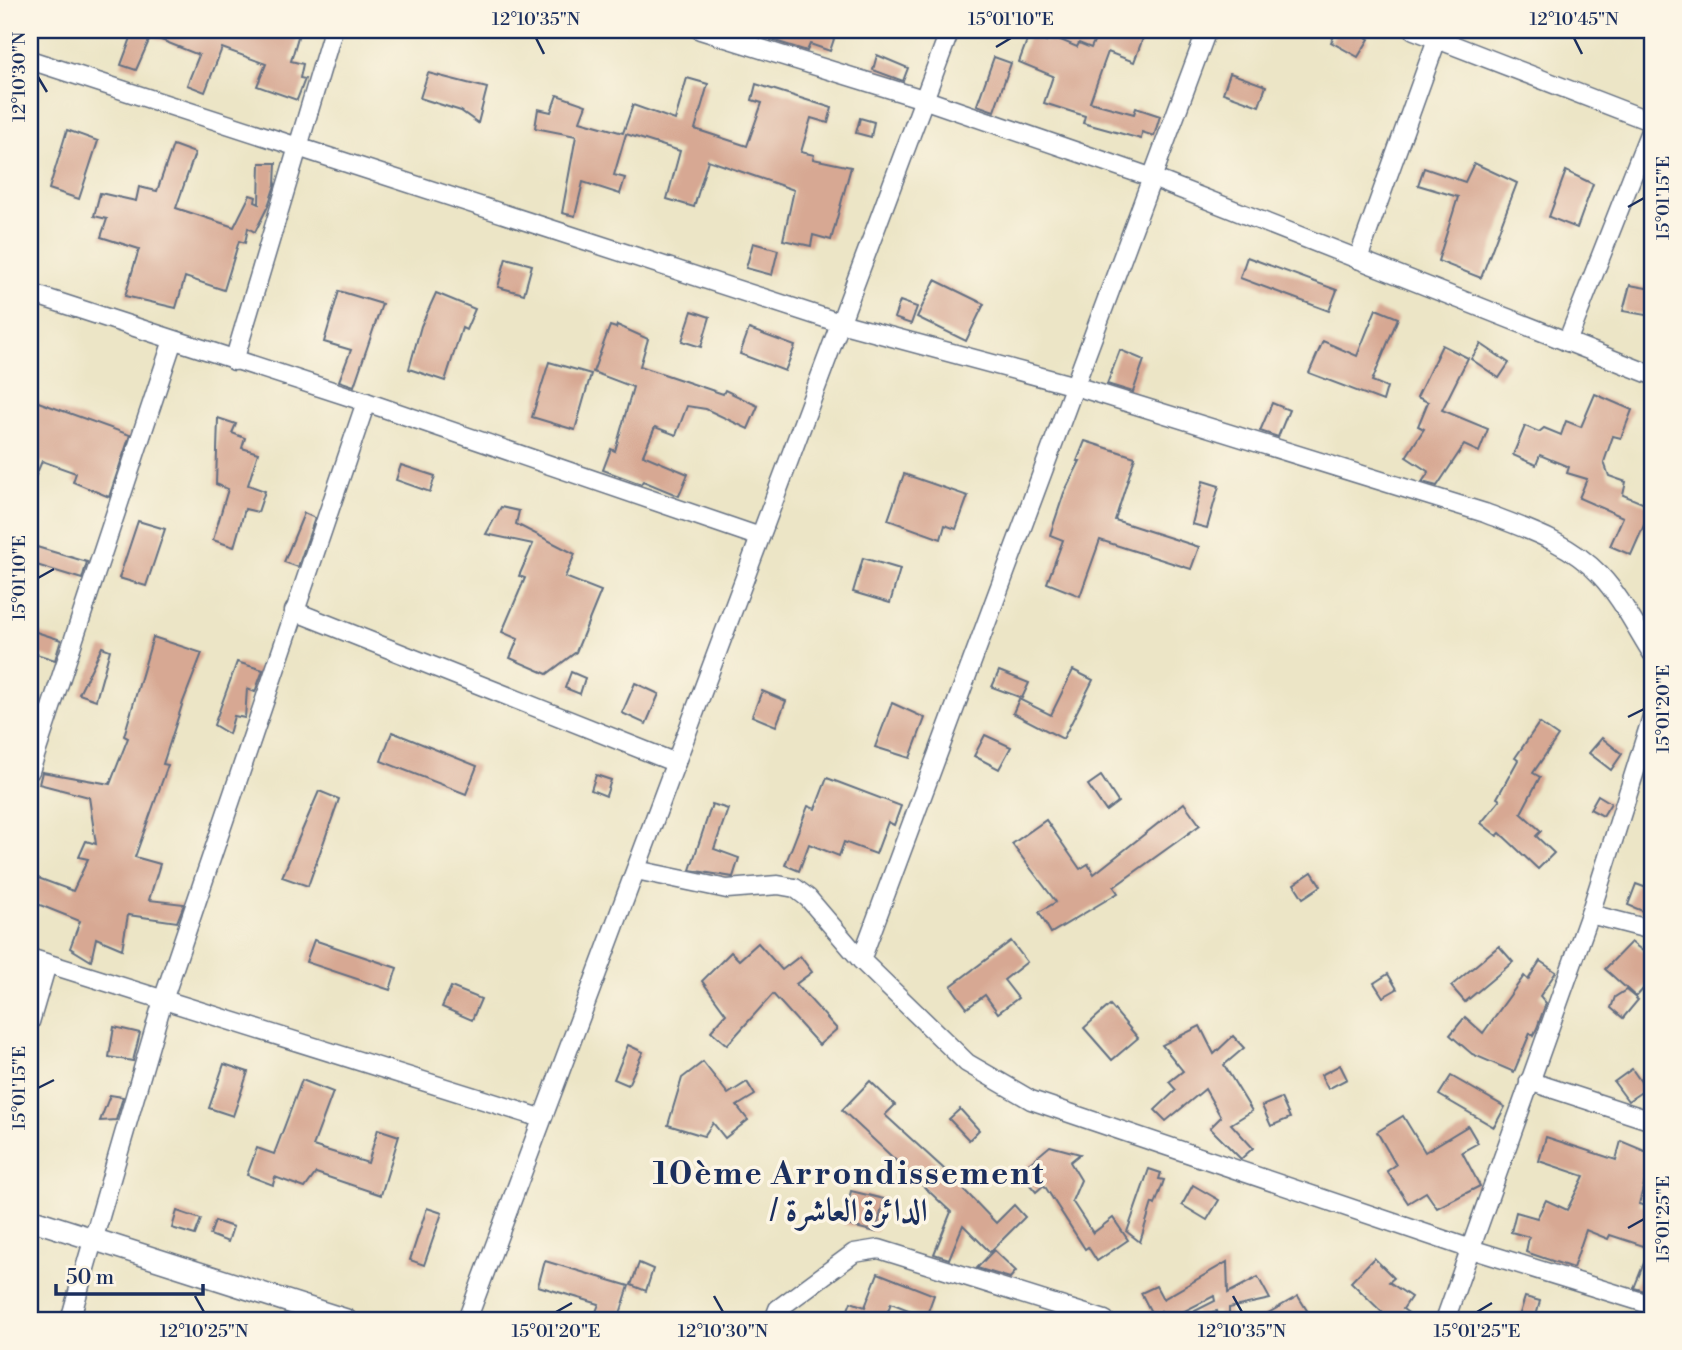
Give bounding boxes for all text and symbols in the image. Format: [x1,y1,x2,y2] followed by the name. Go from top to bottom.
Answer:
[492,8,581,31] text: 12°10'35"N
[968,8,1054,31] text: 15°01'10"E
[1529,8,1619,31] text: 12°10'45"N
[8,31,31,122] text: 12°10'30"N
[1652,156,1675,240] text: 15°01'15"E
[8,535,31,621] text: 15°01'10"E
[1652,664,1675,754] text: 15°01'20"E
[8,1046,31,1130] text: 15°01'15"E
[653,1154,1045,1231] district label: 10ème Arrondissement / الدائرة العاشرة
[1652,1175,1675,1263] text: 15°01'25"E
[56,1252,203,1296] scale bar
[66,1265,114,1291] text: 50 m
[160,1320,249,1343] text: 12°10'25"N
[511,1320,601,1343] text: 15°01'20"E
[678,1320,769,1343] text: 12°10'30"N
[1198,1320,1287,1343] text: 12°10'35"N
[1433,1320,1521,1343] text: 15°01'25"E

